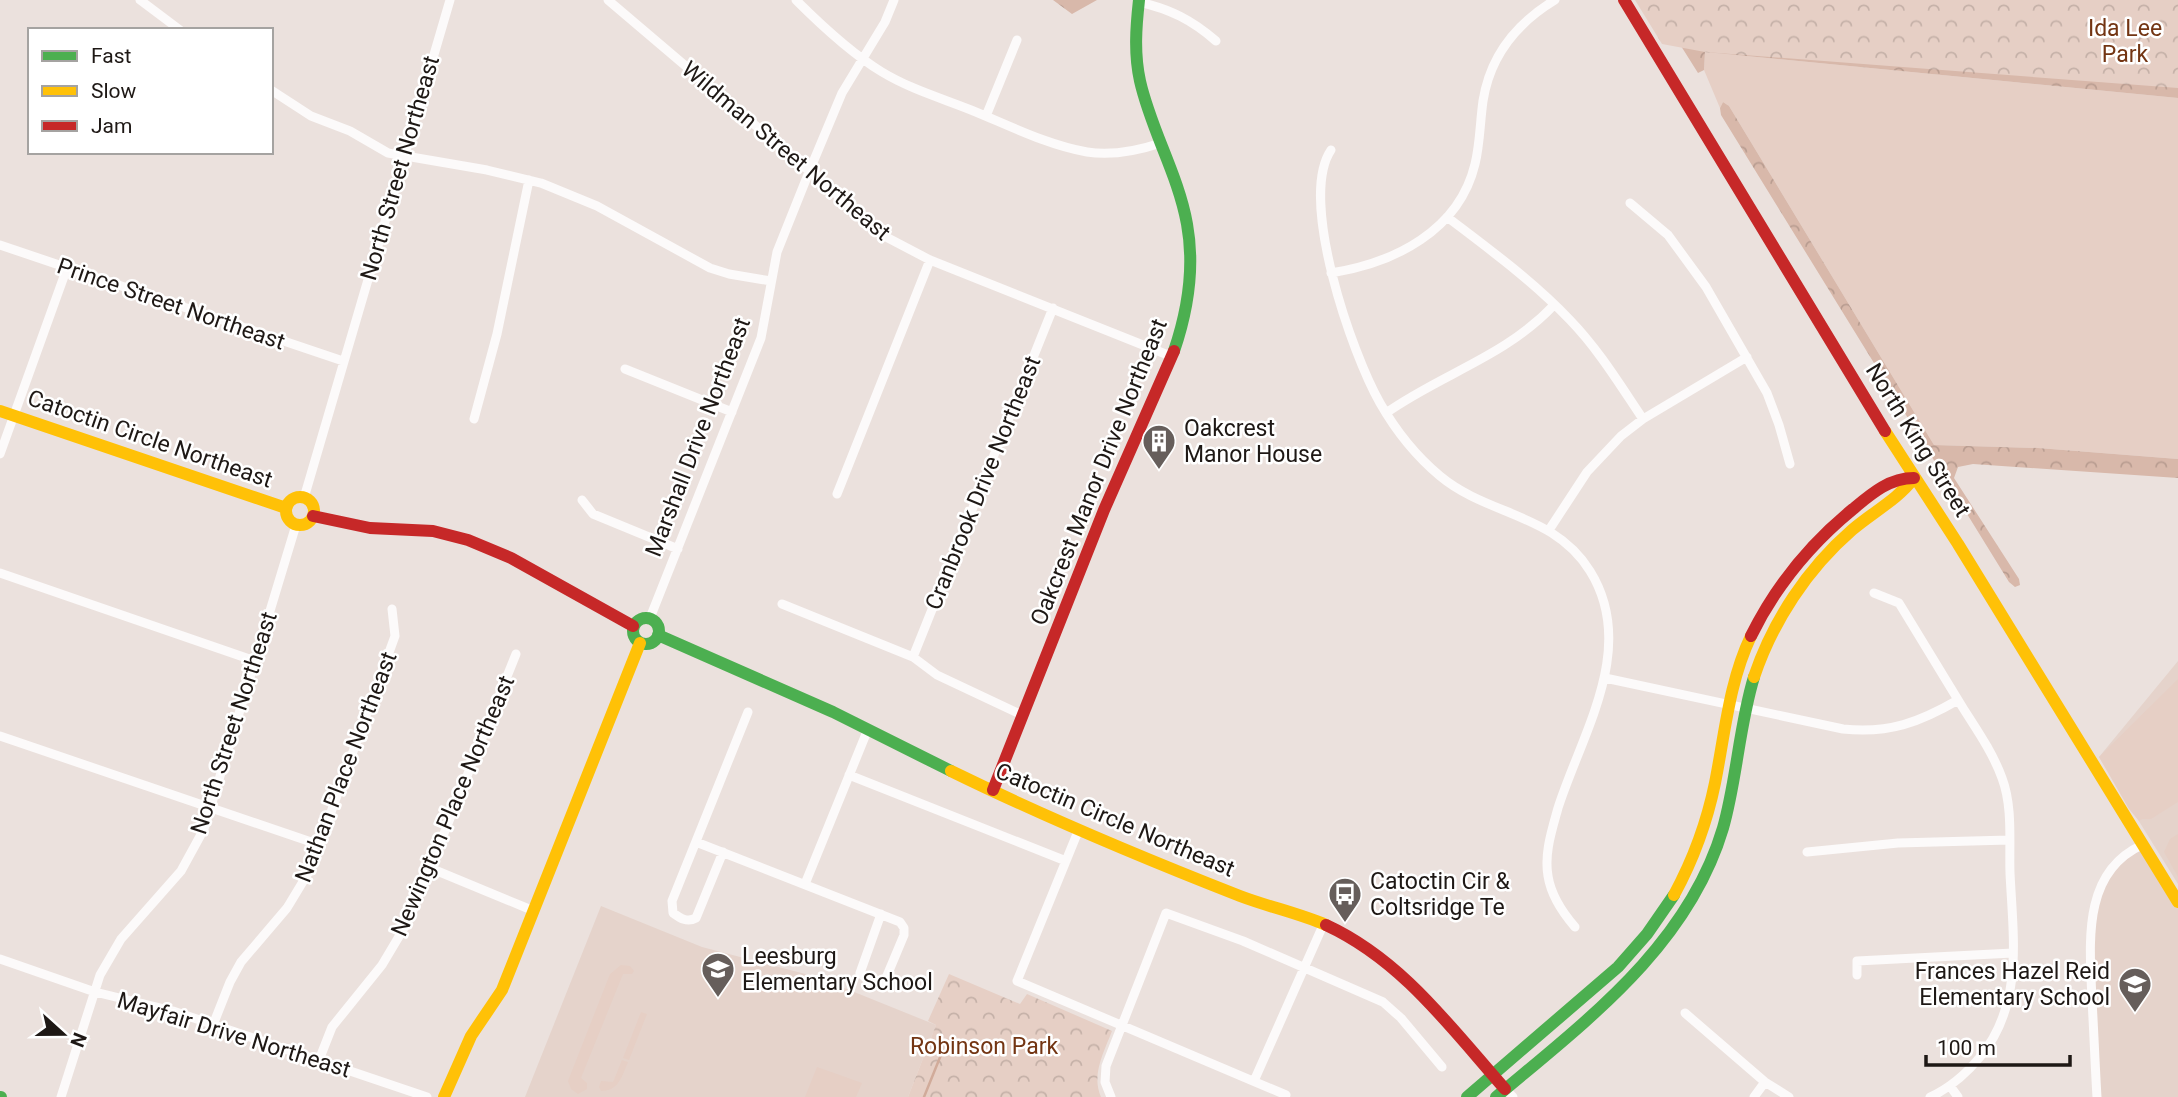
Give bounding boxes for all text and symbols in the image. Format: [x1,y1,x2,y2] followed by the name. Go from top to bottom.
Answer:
[2088,15,2162,68] park label: Ida Lee Park
[28,28,273,154] legend
[91,44,132,68] text: Fast
[355,53,445,283] street label: North Street Northeast
[676,56,896,246] street label: Wildman Street Northeast
[91,79,137,103] text: Slow
[91,114,132,138] text: Jam
[54,252,288,356] street label: Prince Street Northeast
[640,314,756,560] street label: Marshall Drive Northeast
[1025,315,1173,629] street label: Oakcrest Manor Drive Northeast
[920,352,1046,614] street label: Cranbrook Drive Northeast
[1860,358,1976,522] street label: North King Street
[24,384,276,494] street label: Catoctin Circle Northeast
[1184,415,1322,468] place label: Oakcrest Manor House
[1140,422,1178,471] building icon: Oakcrest Manor House
[185,608,283,838] street label: North Street Northeast
[290,648,402,886] street label: Nathan Place Northeast
[386,672,520,940] street label: Newington Place Northeast
[991,757,1239,883] street label: Catoctin Circle Northeast
[1370,868,1511,921] place label: Catoctin Cir & Coltsridge Te
[1326,875,1364,924] bus stop icon: Catoctin Cir & Coltsridge Te
[742,943,933,996] place label: Leesburg Elementary School
[699,950,737,999] school or university icon: Leesburg Elementary School
[1915,958,2110,1011] place label: Frances Hazel Reid Elementary School
[2116,965,2154,1014] school or university icon: Frances Hazel Reid Elementary School
[114,987,354,1083] street label: Mayfair Drive Northeast
[28,999,98,1069] north arrow
[1926,1024,2070,1068] scale bar
[65,1030,92,1050] text: N
[910,1033,1058,1060] park label: Robinson Park
[1937,1036,1996,1060] text: 100 m

